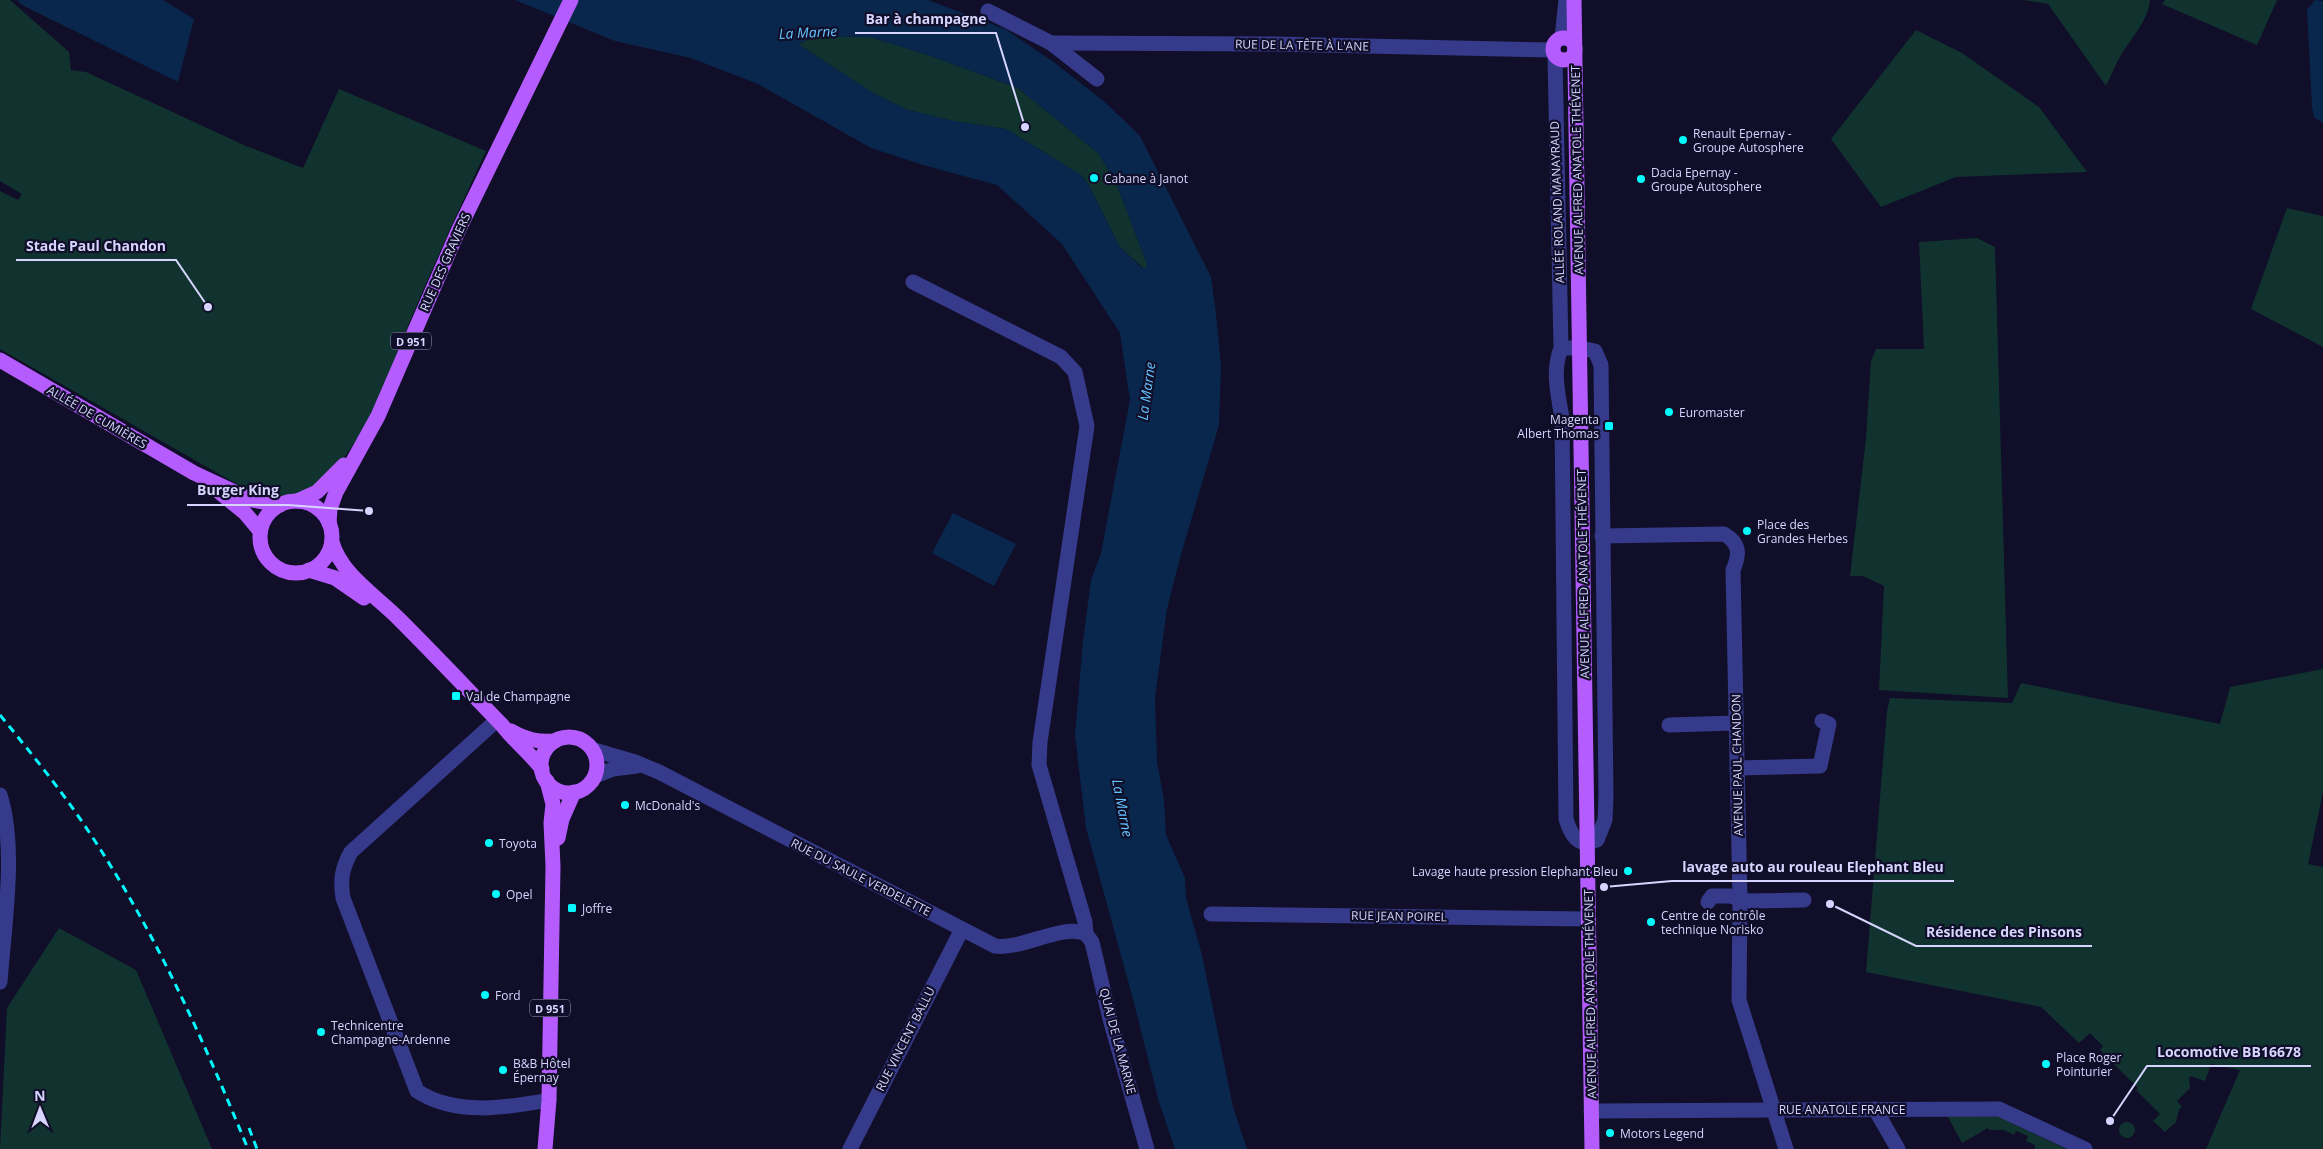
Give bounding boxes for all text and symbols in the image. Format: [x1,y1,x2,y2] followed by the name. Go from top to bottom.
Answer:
[855,4,996,33] callout: Bar à champagne
[865,9,987,28] text: Bar à champagne
[778,21,838,43] water label: La Marne
[1235,35,1369,55] street label: RUE DE LA TÊTE À L'ANE
[1567,65,1587,275] street label: AVENUE ALFRED ANATOLE THÉVENET
[1546,121,1568,283] street label: ALLÉE ROLAND MANAYRAUD
[1693,125,1804,156] place label: Renault Epernay - Groupe Autosphere
[1677,134,1689,146] marker: Renault Epernay - Groupe Autosphere
[1651,164,1762,195] place label: Dacia Epernay - Groupe Autosphere
[1104,170,1188,187] place label: Cabane à Janot
[1088,172,1100,184] marker: Cabane à Janot
[1635,173,1647,185] marker: Dacia Epernay - Groupe Autosphere
[416,210,474,314] street label: RUE DES GRAVIERS
[16,231,176,260] callout: Stade Paul Chandon
[26,236,166,255] text: Stade Paul Chandon
[391,332,431,350] road number: D 951
[1133,361,1159,421] water label: La Marne
[44,381,150,453] street label: ALLÉE DE CUMIÈRES
[1679,404,1745,421] place label: Euromaster
[1663,406,1675,418] marker: Euromaster
[1517,411,1599,442] place label: Magenta Albert Thomas
[1603,420,1615,432] marker: Magenta Albert Thomas
[1573,469,1593,679] street label: AVENUE ALFRED ANATOLE THÉVENET
[187,476,288,505] callout: Burger King
[197,480,279,499] text: Burger King
[1757,516,1848,547] place label: Place des Grandes Herbes
[1741,525,1753,537] marker: Place des Grandes Herbes
[466,688,571,705] place label: Val de Champagne
[450,690,462,702] marker: Val de Champagne
[1727,694,1747,836] street label: AVENUE PAUL CHANDON
[1108,777,1138,839] water label: La Marne
[635,797,700,814] place label: McDonald's
[619,799,631,811] marker: McDonald's
[788,834,934,920] street label: RUE DU SAULE VERDELETTE
[499,835,537,852] place label: Toyota
[483,837,495,849] marker: Toyota
[1672,852,1954,881] callout: lavage auto au rouleau Elephant Bleu
[1682,857,1944,876] text: lavage auto au rouleau Elephant Bleu
[1412,863,1618,880] place label: Lavage haute pression Elephant Bleu
[1622,865,1634,877] marker: Lavage haute pression Elephant Bleu
[506,886,532,903] place label: Opel
[490,888,502,900] marker: Opel
[1580,889,1600,1099] street label: AVENUE ALFRED ANATOLE THÉVENET
[581,900,612,917] place label: Joffre
[566,902,578,914] marker: Joffre
[1351,907,1447,925] street label: RUE JEAN POIREL
[1661,907,1766,938] place label: Centre de contrôle technique Norisko
[1645,916,1657,928] marker: Centre de contrôle technique Norisko
[1916,917,2092,946] callout: Résidence des Pinsons
[1926,922,2082,941] text: Résidence des Pinsons
[871,984,939,1094] street label: RUE VINCENT BALLU
[1096,986,1140,1096] street label: QUAI DE LA MARNE
[495,987,521,1004] place label: Ford
[479,989,491,1001] marker: Ford
[530,1000,570,1016] road number: D 951
[331,1017,450,1048] place label: Technicentre Champagne-Ardenne
[315,1026,327,1038] marker: Technicentre Champagne-Ardenne
[2147,1037,2311,1066] callout: Locomotive BB16678
[2157,1042,2301,1061] text: Locomotive BB16678
[2056,1049,2121,1080] place label: Place Roger Pointurier
[513,1055,570,1086] place label: B&B Hôtel Épernay
[2040,1058,2052,1070] marker: Place Roger Pointurier
[497,1064,509,1076] marker: B&B Hôtel Épernay
[15,1084,65,1134] north arrow
[34,1086,46,1105] text: N
[1779,1101,1905,1118] street label: RUE ANATOLE FRANCE
[1620,1125,1704,1142] place label: Motors Legend
[1604,1127,1616,1139] marker: Motors Legend

